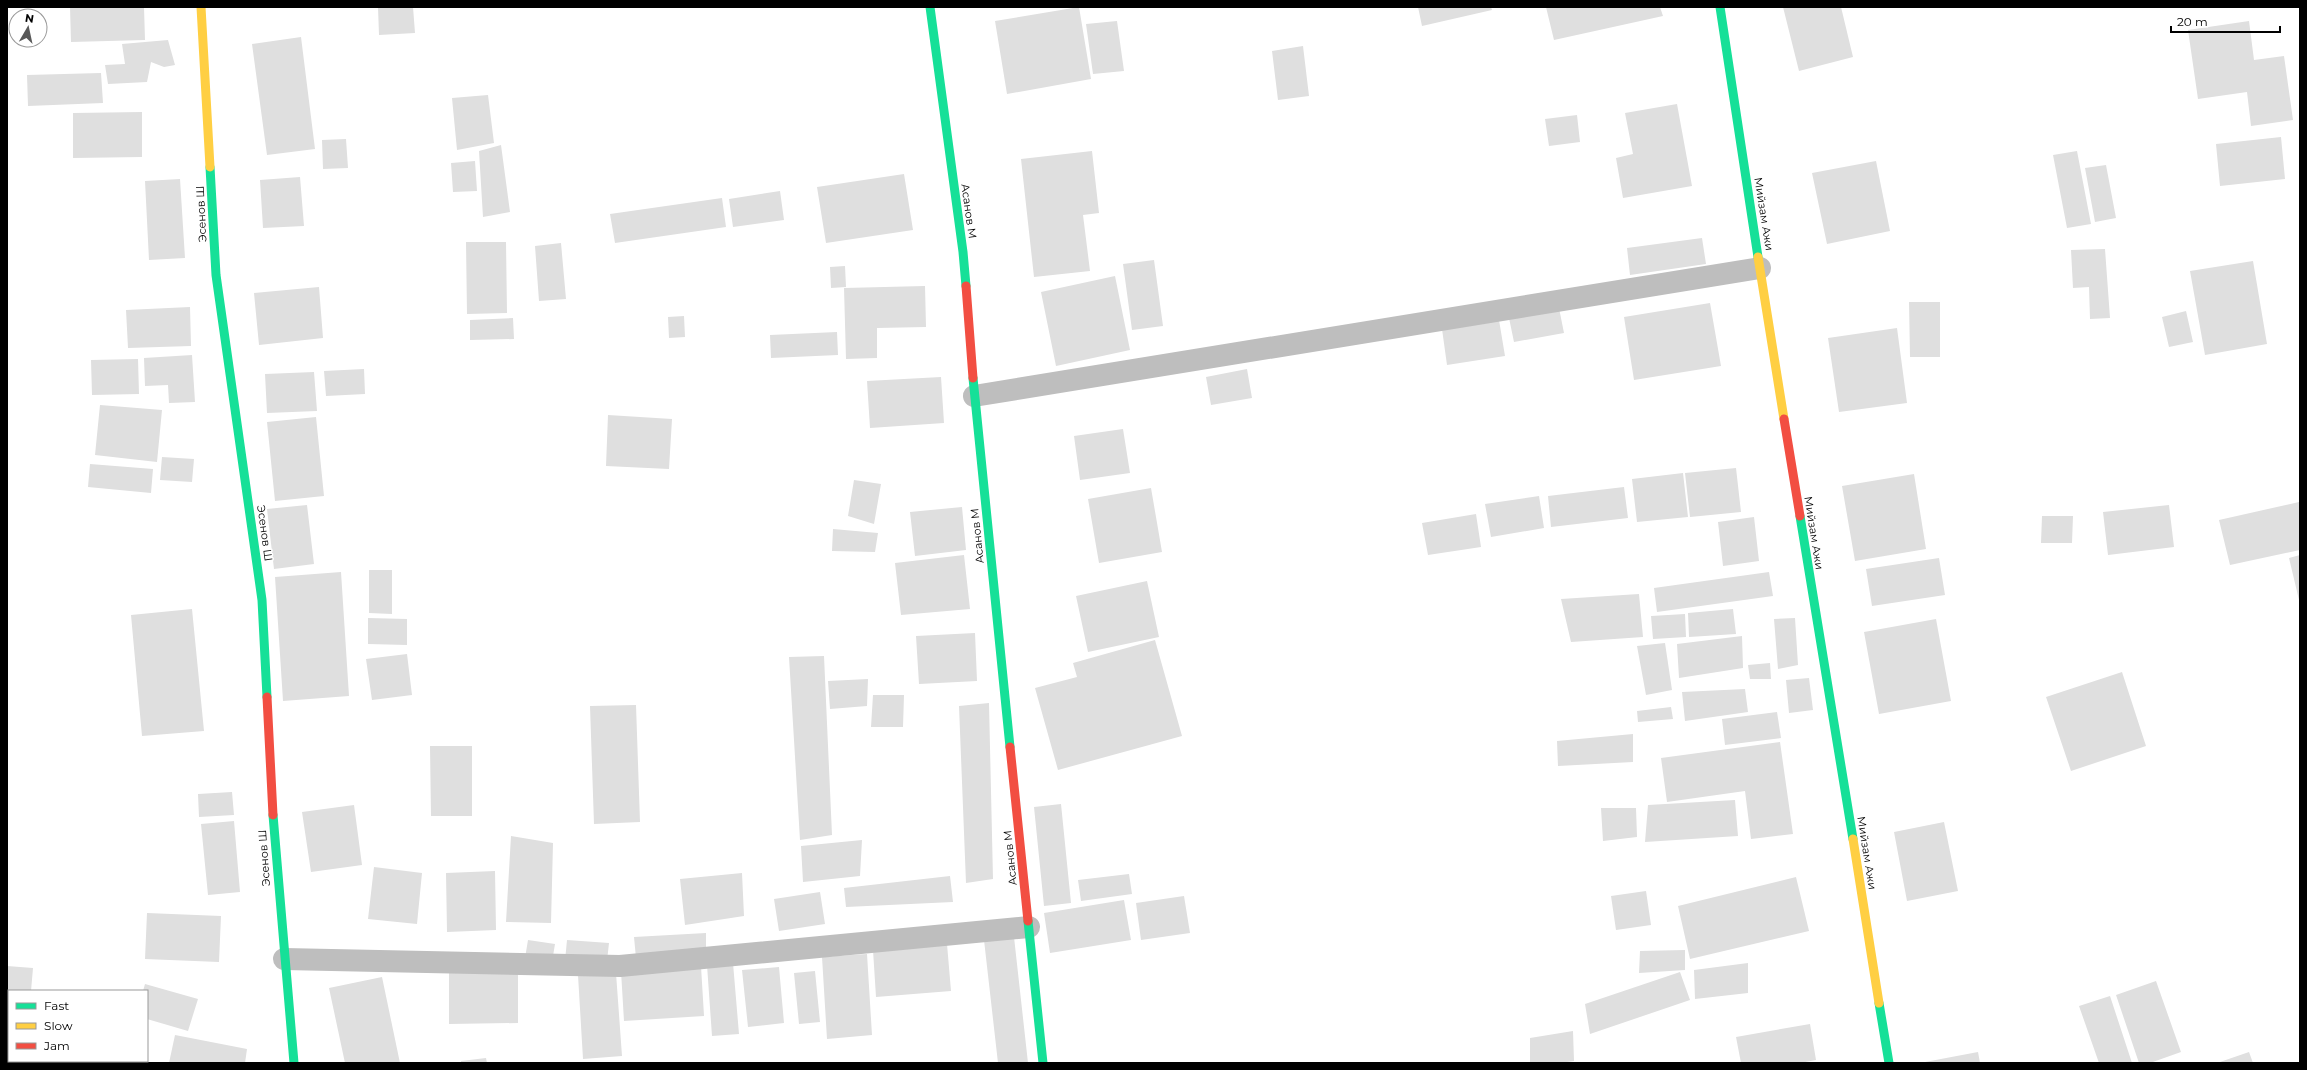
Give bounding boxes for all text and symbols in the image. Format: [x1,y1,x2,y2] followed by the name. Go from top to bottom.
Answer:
[8,8,48,48] north arrow
[2171,8,2280,34] scale bar
[24,11,35,26] text: N
[2177,14,2208,29] text: 20 m
[1751,176,1777,252] street label: Мийзам Ажи
[958,183,980,239] street label: Асанов М
[193,185,209,243] street label: Эсенов Ш
[1801,495,1827,571] street label: Мийзам Ажи
[254,504,276,562] street label: Эсенов Ш
[967,508,987,564] street label: Асанов М
[1854,815,1880,891] street label: Мийзам Ажи
[255,829,273,887] street label: Эсенов Ш
[1000,830,1020,886] street label: Асанов М
[8,990,148,1062] legend
[44,998,69,1013] text: Fast
[44,1018,73,1033] text: Slow
[43,1038,70,1053] text: Jam

